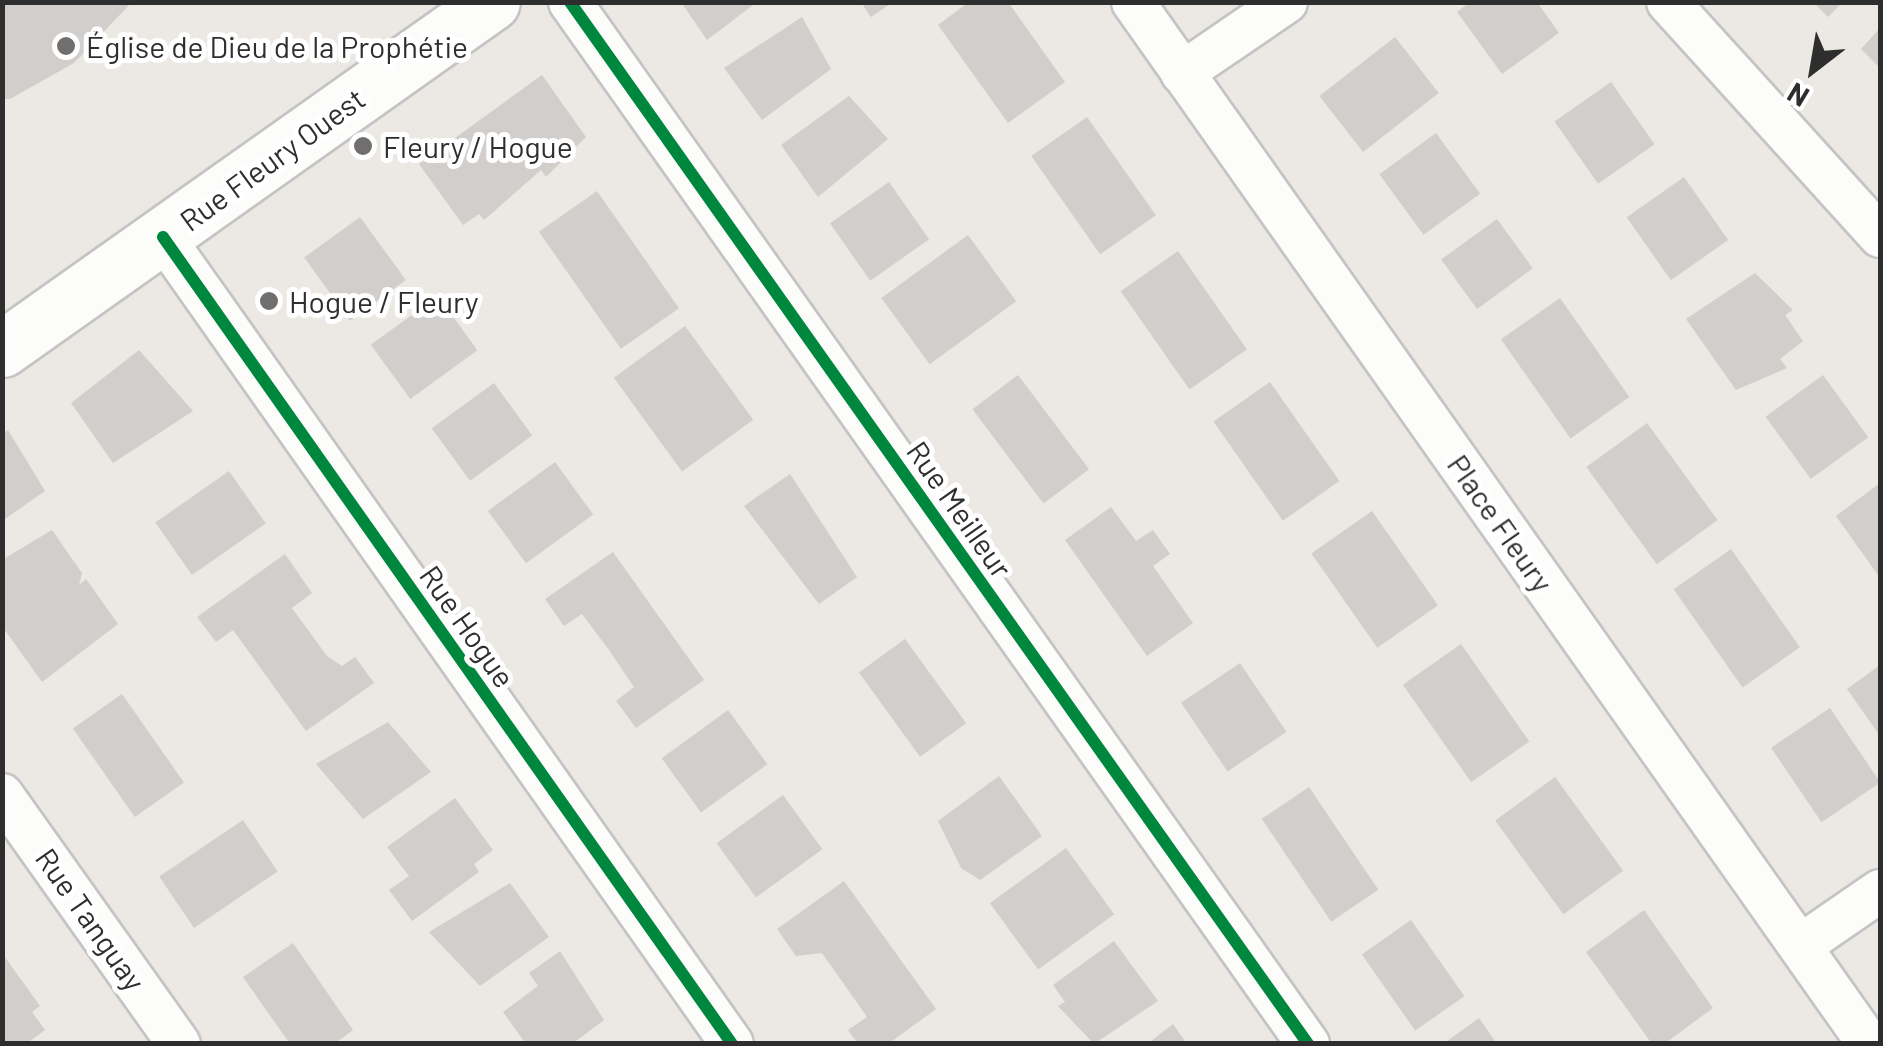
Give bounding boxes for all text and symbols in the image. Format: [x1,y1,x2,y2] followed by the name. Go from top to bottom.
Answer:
[1763,20,1863,120] north arrow
[86,28,468,64] place label: Église de Dieu de la Prophétie
[55,35,77,57] marker: Église de Dieu de la Prophétie
[1781,76,1814,115] text: N
[173,80,371,238] street label: Rue Fleury Ouest
[383,128,573,164] place label: Fleury / Hogue
[352,135,374,157] marker: Fleury / Hogue
[289,283,479,319] place label: Hogue / Fleury
[258,290,280,312] marker: Hogue / Fleury
[900,434,1020,584] street label: Rue Meilleur
[1441,448,1561,598] street label: Place Fleury
[413,558,523,694] street label: Rue Hogue
[29,841,153,997] street label: Rue Tanguay

